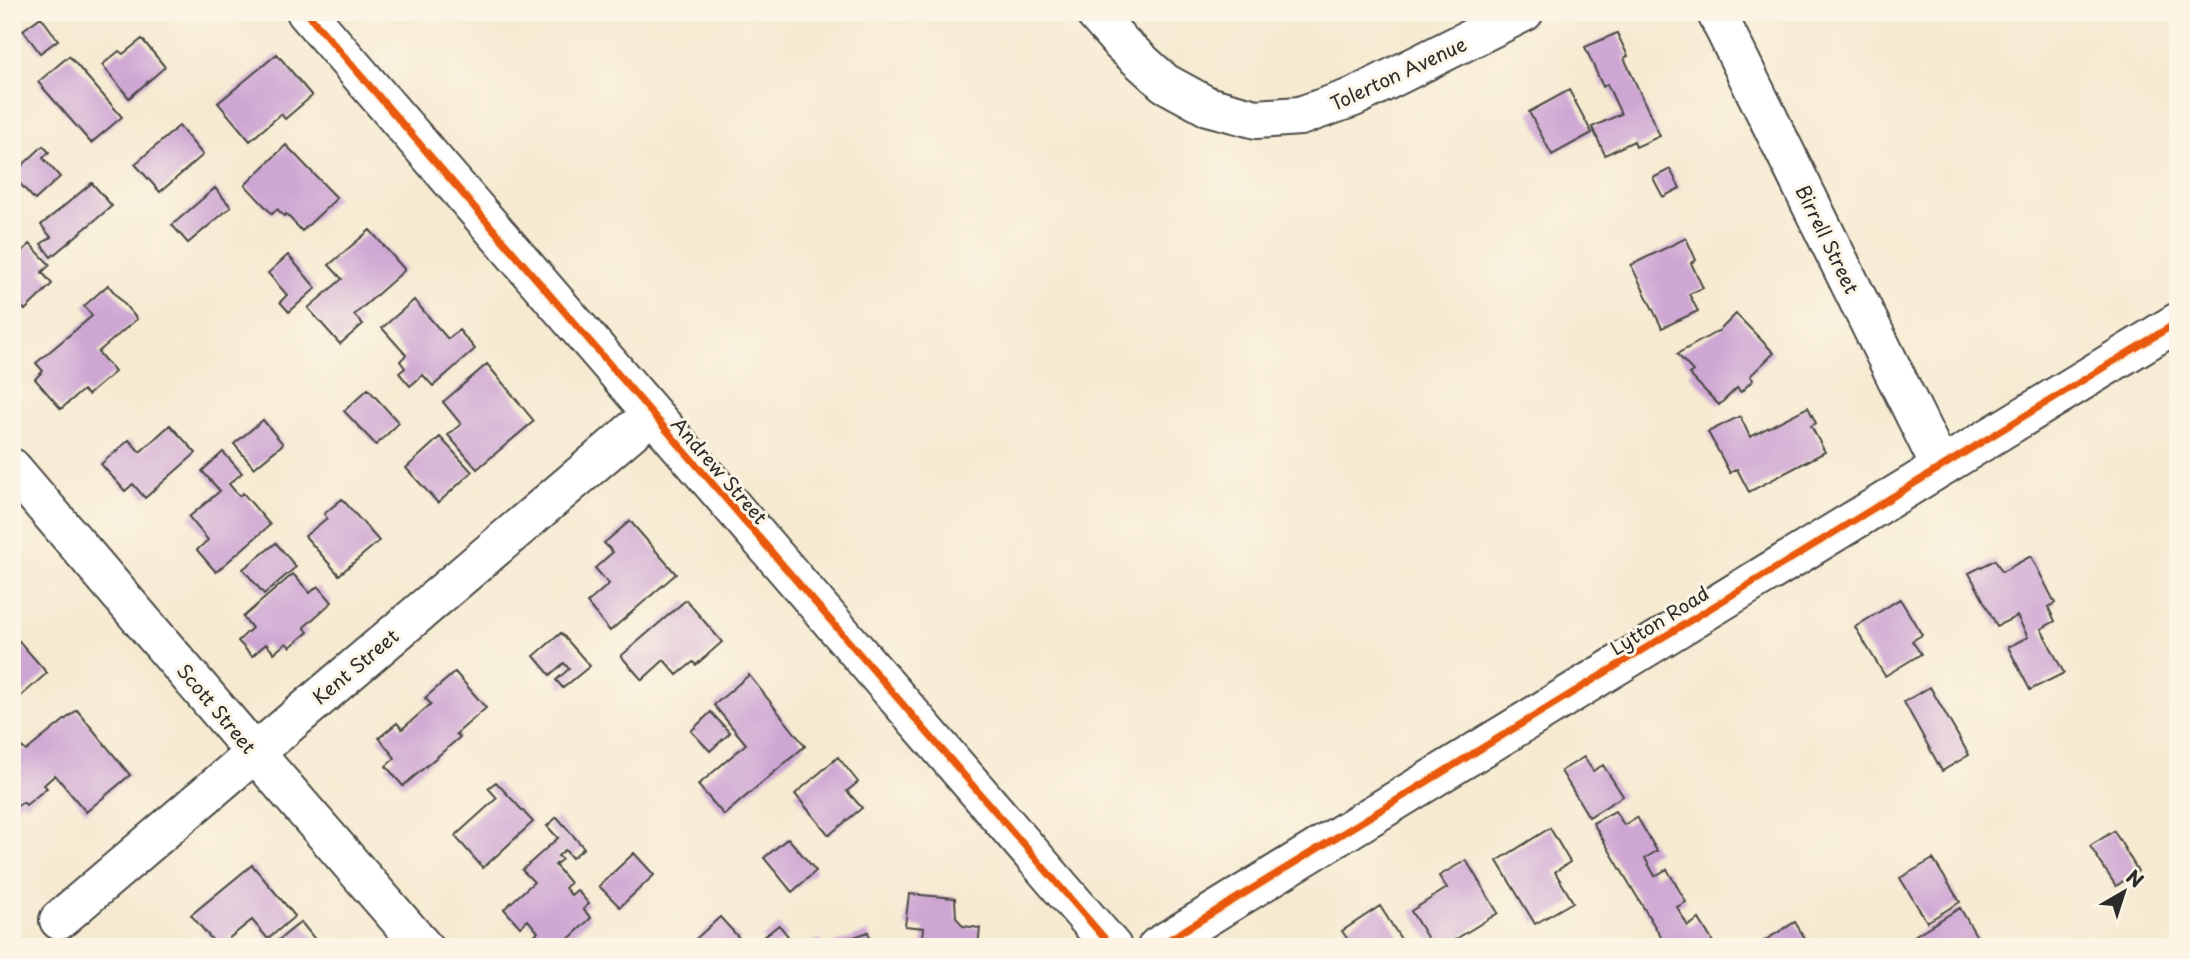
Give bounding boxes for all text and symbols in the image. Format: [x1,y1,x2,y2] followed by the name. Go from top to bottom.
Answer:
[1325,29,1471,117] street label: Tolerton Avenue
[1790,180,1867,298] street label: Birrell Street
[665,410,775,530] street label: Andrew Street
[1604,579,1714,661] street label: Lytton Road
[306,621,404,710] street label: Kent Street
[171,657,263,759] street label: Scott Street
[2088,858,2158,928] north arrow
[2121,862,2150,894] text: N

